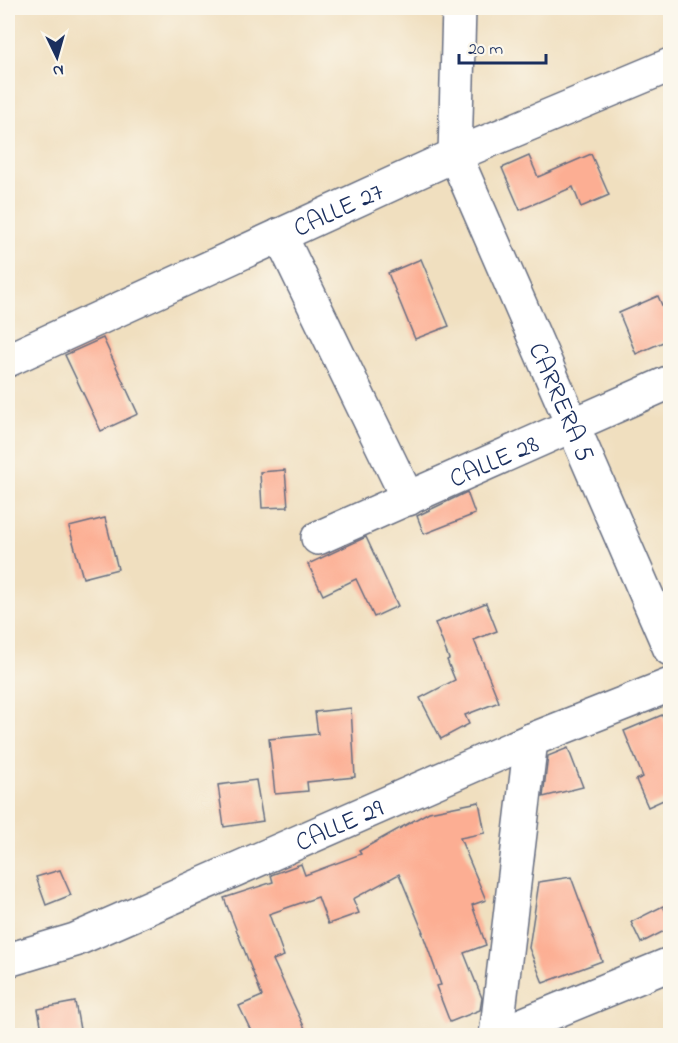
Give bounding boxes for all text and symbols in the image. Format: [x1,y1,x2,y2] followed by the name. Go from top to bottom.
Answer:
[27,27,87,87] north arrow
[459,27,546,65] scale bar
[468,37,503,63] text: 20 m
[52,58,65,82] text: N
[288,174,391,249] street label: CALLE 27
[517,337,602,469] street label: CARRERA 5
[444,426,546,499] street label: CALLE 28
[290,791,390,863] street label: CALLE 29

